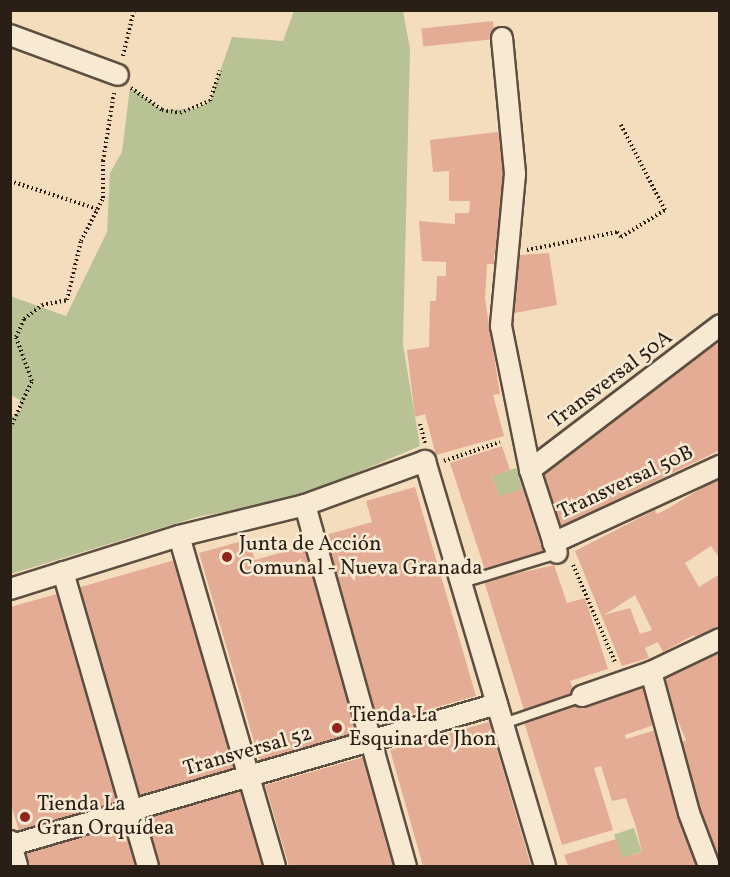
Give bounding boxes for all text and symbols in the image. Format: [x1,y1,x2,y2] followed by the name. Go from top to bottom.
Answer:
[544,325,678,435] street label: Transversal 50A
[554,441,698,525] street label: Transversal 50B
[239,532,484,582] place label: Junta de Acción Comunal - Nueva Granada
[220,550,234,564] marker: Junta de Acción Comunal - Nueva Granada
[349,703,497,753] place label: Tienda La Esquina de Jhon
[330,721,344,735] marker: Tienda La Esquina de Jhon
[181,722,315,782] street label: Transversal 52
[37,792,174,842] place label: Tienda La Gran Orquídea
[18,810,32,824] marker: Tienda La Gran Orquídea

